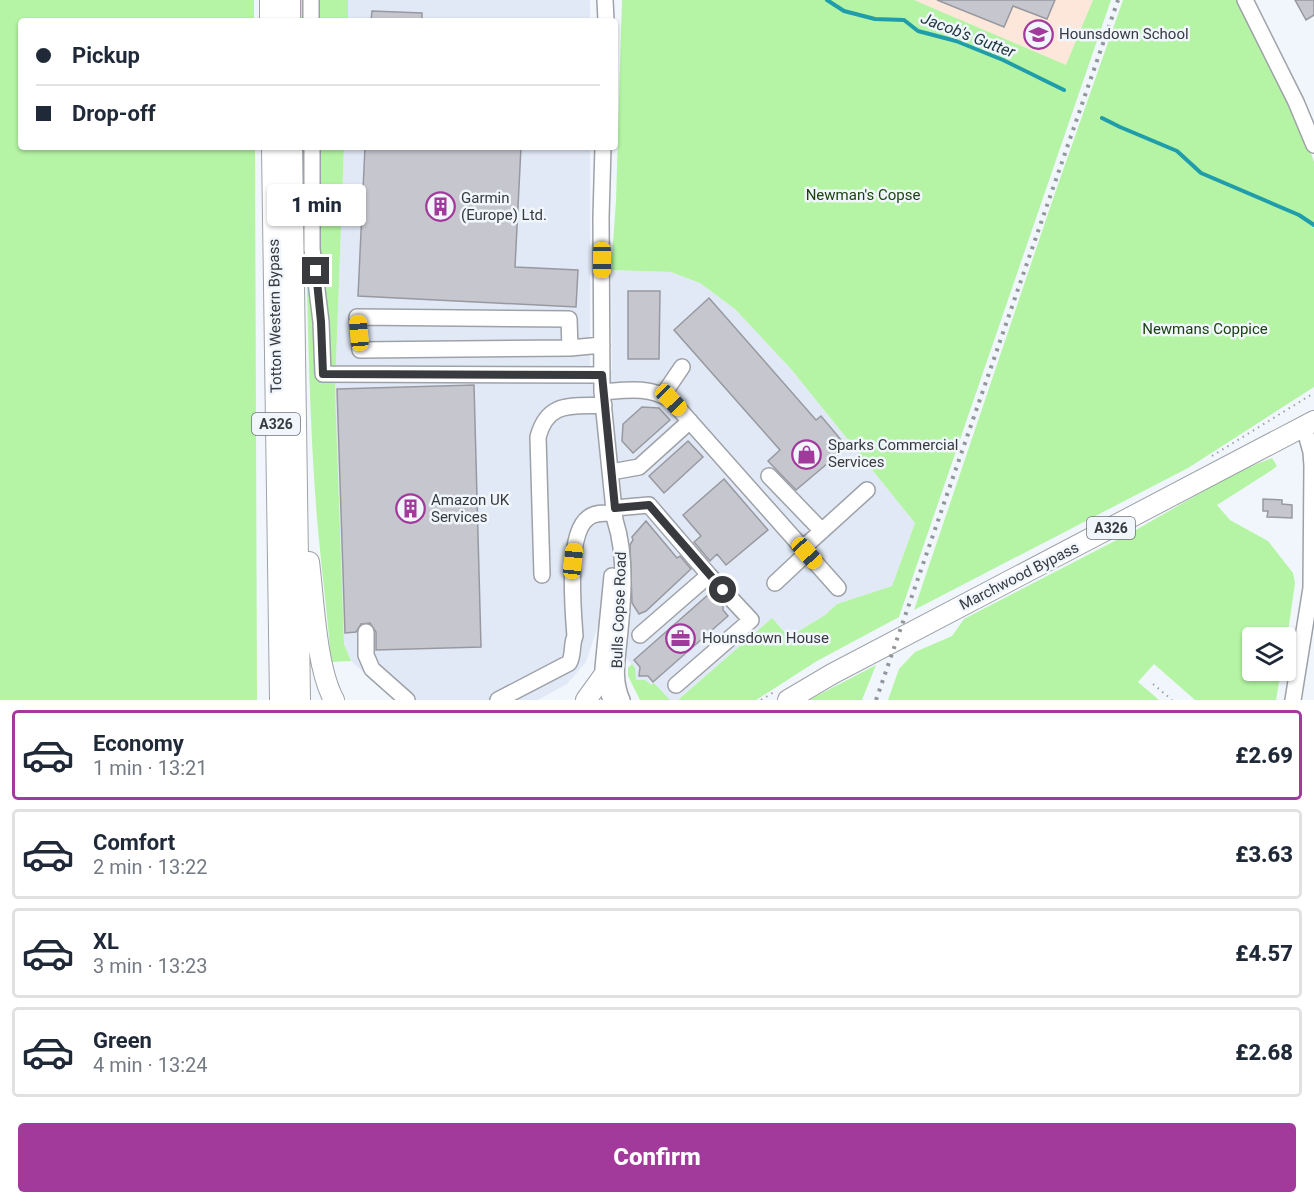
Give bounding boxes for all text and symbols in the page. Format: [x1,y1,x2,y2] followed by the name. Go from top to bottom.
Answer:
[918,8,1018,62] water label: Jacob's Gutter
[1022,18,1054,50] school or university icon: Hounsdown School
[1059,25,1189,43] place label: Hounsdown School
[72,43,140,68] text: Pickup
[72,101,156,126] text: Drop-off
[266,184,366,226] callout: 1 min
[806,186,920,204] park label: Newman's Copse
[461,189,547,224] place label: Garmin (Europe) Ltd.
[424,191,456,223] building icon: Garmin (Europe) Ltd.
[291,193,342,217] text: 1 min
[265,239,285,393] street label: Totton Western Bypass
[593,242,611,278] car
[302,257,329,284] route end
[348,314,370,352] car
[1142,320,1268,338] park label: Newmans Coppice
[652,381,690,419] car
[252,413,300,435] road number: A326
[828,436,958,471] place label: Sparks Commercial Services
[791,438,823,470] shop icon: Sparks Commercial Services
[431,491,510,526] place label: Amazon UK Services
[394,493,426,525] building icon: Amazon UK Services
[1087,517,1135,539] road number: A326
[788,534,826,572] car
[956,538,1082,614] street label: Marchwood Bypass
[562,542,584,580] car
[608,551,630,669] street label: Bulls Copse Road
[709,576,736,603] route start
[665,622,697,654] office icon: Hounsdown House
[1242,627,1296,681] map controls
[1242,627,1296,681] button: layers
[702,629,829,647] place label: Hounsdown House
[21,728,75,782] icon: car
[93,731,184,756] text: Economy
[1235,743,1293,768] text: £2.69
[93,756,208,780] text: 1 min · 13:21
[21,827,75,881] icon: car
[93,830,175,855] text: Comfort
[1235,842,1293,867] text: £3.63
[93,855,208,879] text: 2 min · 13:22
[21,926,75,980] icon: car
[93,929,119,954] text: XL
[1235,941,1293,966] text: £4.57
[93,954,208,978] text: 3 min · 13:23
[21,1025,75,1079] icon: car
[93,1028,152,1053] text: Green
[1235,1040,1293,1065] text: £2.68
[93,1053,208,1077] text: 4 min · 13:24
[18,1123,1296,1192] button: Confirm

